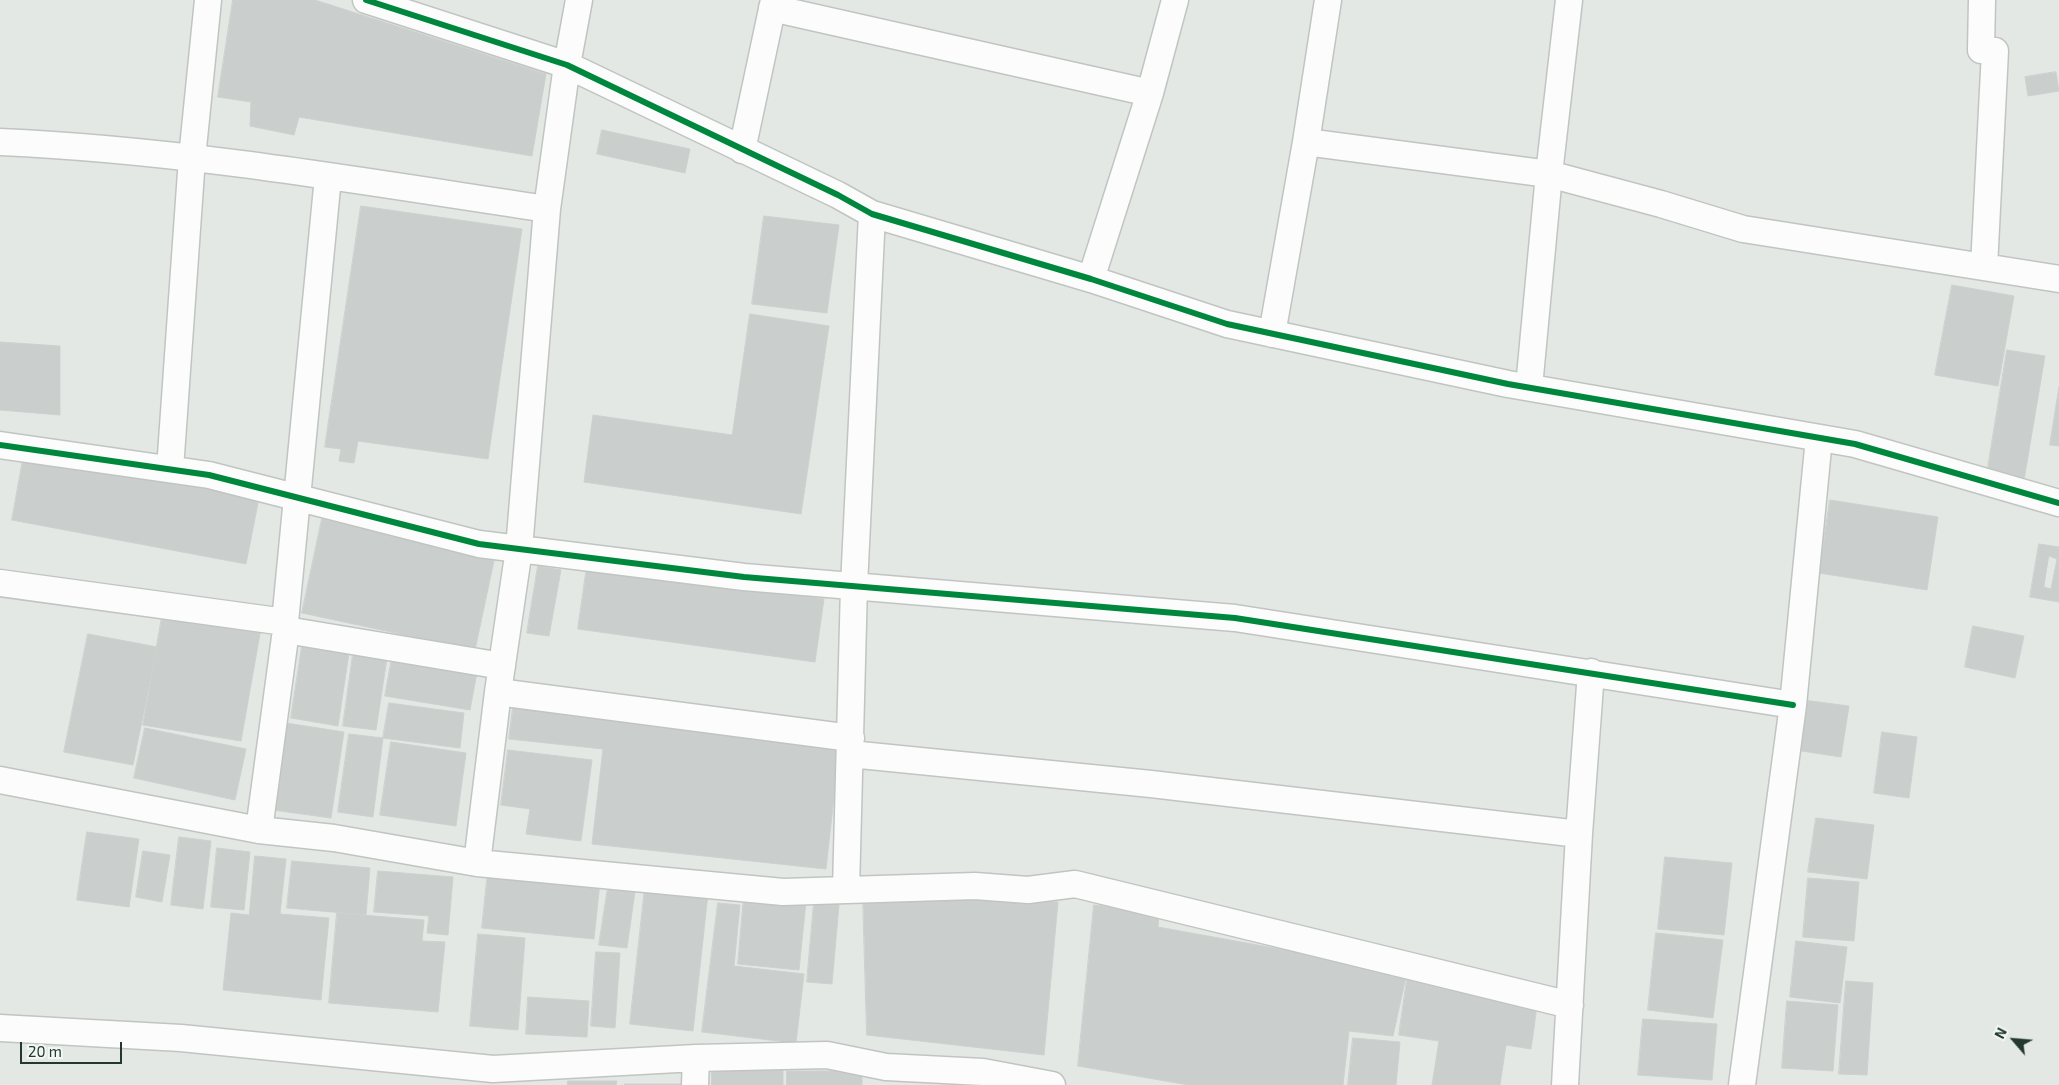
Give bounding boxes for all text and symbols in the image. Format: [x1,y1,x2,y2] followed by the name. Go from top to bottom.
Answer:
[1989,1015,2039,1065] north arrow
[1990,1025,2010,1041] text: N
[22,1032,125,1064] scale bar
[28,1042,62,1060] text: 20 m

